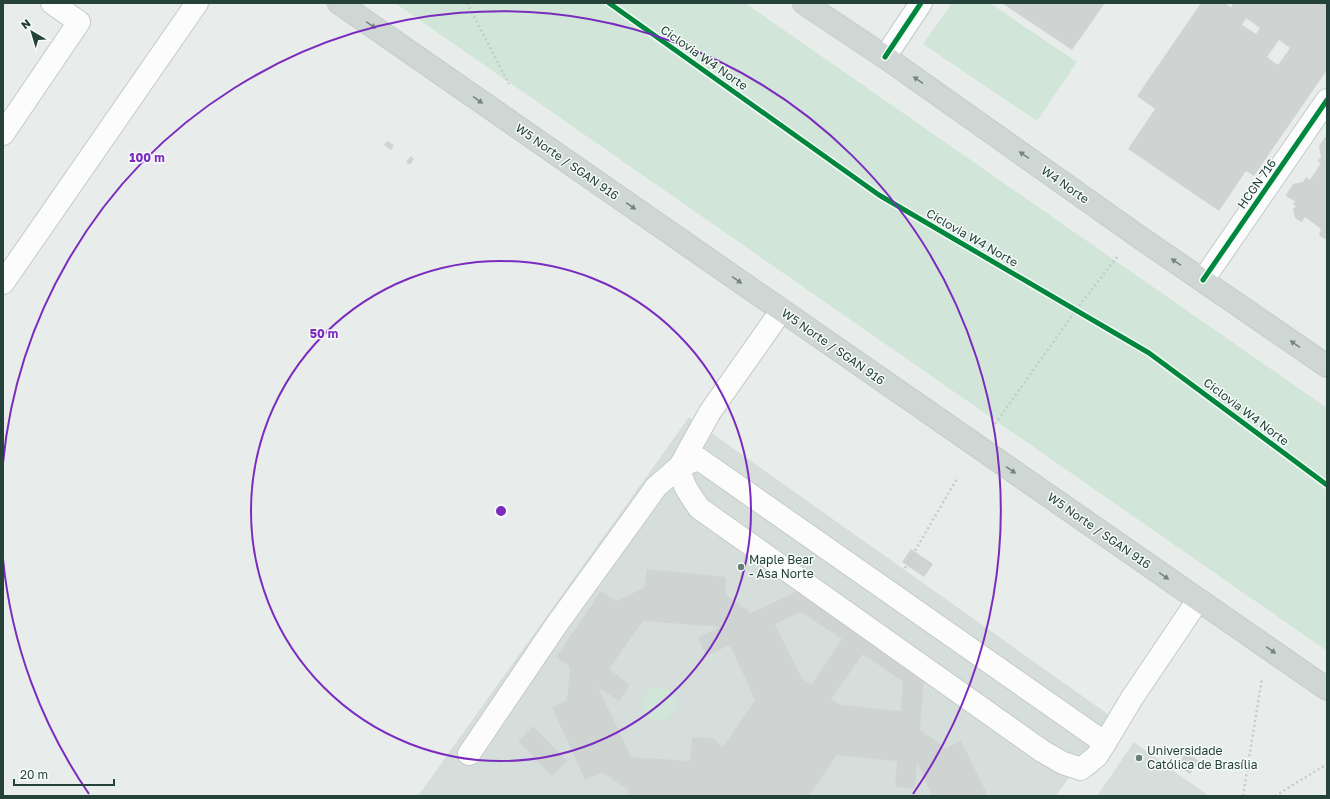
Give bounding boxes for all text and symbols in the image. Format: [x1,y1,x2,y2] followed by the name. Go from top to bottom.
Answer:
[12,12,52,52] north arrow
[18,16,33,31] text: N
[366,21,377,29] one-way arrow
[658,22,751,93] street label: Ciclovia W4 Norte
[912,76,923,84] one-way arrow
[473,96,483,104] one-way arrow
[513,120,622,203] street label: W5 Norte / SGAN 916
[129,150,165,165] text: 100 m
[1019,152,1029,160] one-way arrow
[1234,156,1279,211] street label: HCGN 716
[1039,163,1092,206] street label: W4 Norte
[625,202,636,210] one-way arrow
[924,205,1021,270] street label: Ciclovia W4 Norte
[1171,258,1182,266] one-way arrow
[732,276,743,284] one-way arrow
[779,305,888,388] street label: W5 Norte / SGAN 916
[310,326,338,341] text: 50 m
[1290,340,1300,348] one-way arrow
[1201,375,1292,449] street label: Ciclovia W4 Norte
[1006,466,1016,474] one-way arrow
[1045,489,1154,572] street label: W5 Norte / SGAN 916
[494,504,508,518] centre of rings
[749,552,814,581] place label: Maple Bear - Asa Norte
[736,562,746,572] marker: Maple Bear - Asa Norte
[1158,572,1169,580] one-way arrow
[1265,646,1276,654] one-way arrow
[1147,743,1258,772] place label: Universidade Católica de Brasília
[1134,753,1144,763] marker: Universidade Católica de Brasília
[14,761,114,787] scale bar
[20,767,48,782] text: 20 m

